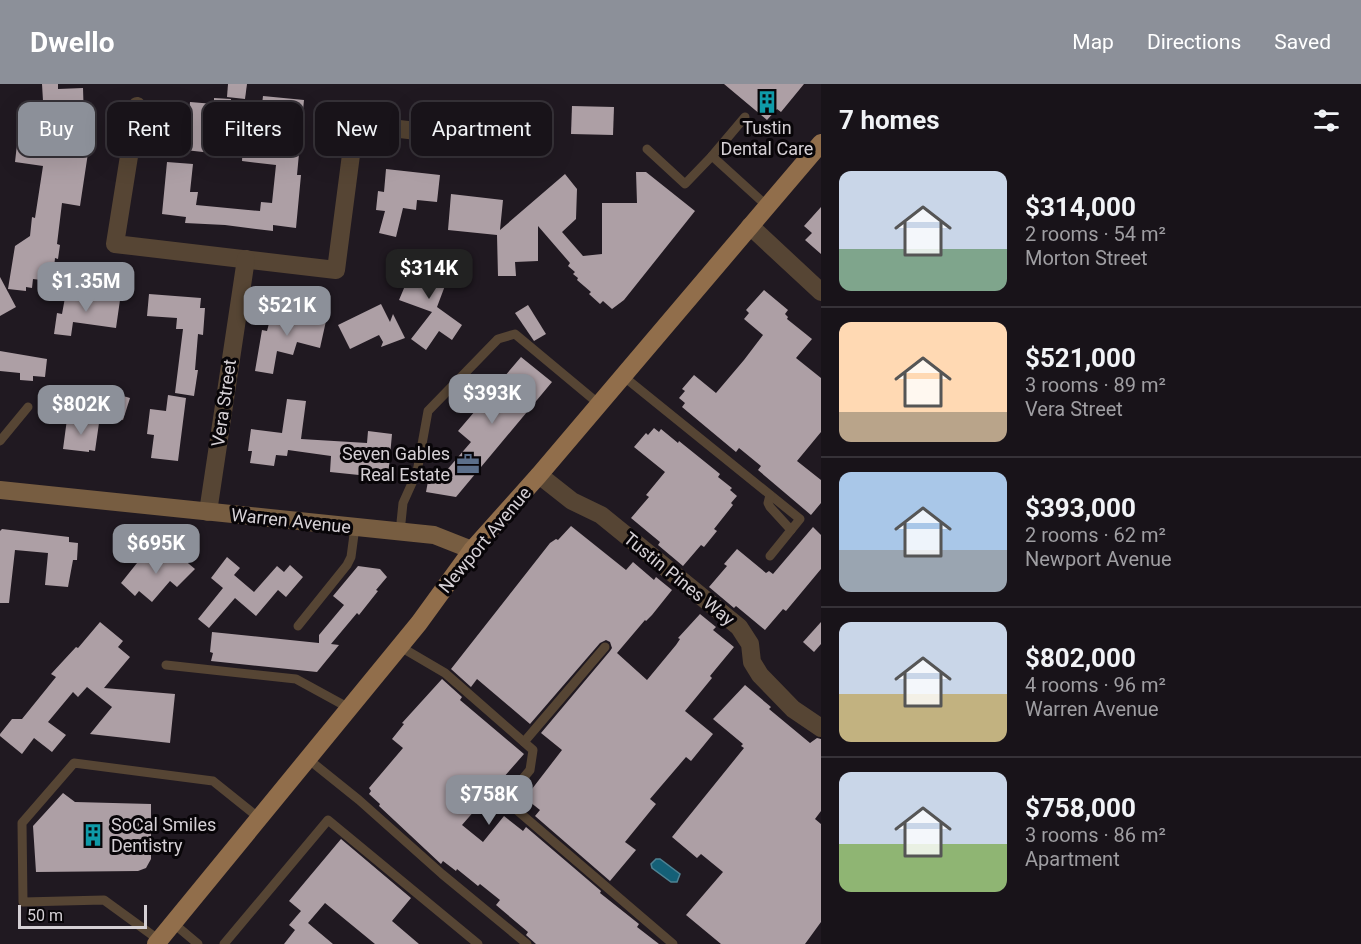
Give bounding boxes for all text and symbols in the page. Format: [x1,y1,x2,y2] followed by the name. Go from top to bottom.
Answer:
[30,26,115,59] text: Dwello
[1072,30,1114,54] text: Map
[1147,30,1241,54] text: Directions
[1274,30,1331,54] text: Saved
[754,89,780,115] building icon: Tustin Dental Care
[18,102,95,156] chip: Buy
[107,102,191,156] chip: Rent
[203,102,303,156] chip: Filters
[315,102,399,156] chip: New
[411,102,552,156] chip: Apartment
[1310,104,1343,137] icon: filters
[839,105,940,135] text: 7 homes
[721,117,813,159] place label: Tustin Dental Care
[1025,192,1136,222] text: $314,000
[887,195,959,267] icon: home
[1025,222,1166,246] text: 2 rooms · 54 m²
[1025,246,1148,270] text: Morton Street
[387,249,471,300] pin: $314K
[400,256,458,280] text: $314K
[37,262,135,313] pin: $1.35M
[51,269,121,293] text: $1.35M
[245,286,329,337] pin: $521K
[258,293,316,317] text: $521K
[1025,343,1136,373] text: $521,000
[887,346,959,418] icon: home
[207,358,240,448] street label: Vera Street
[1025,373,1166,397] text: 3 rooms · 89 m²
[450,374,534,425] pin: $393K
[463,381,521,405] text: $393K
[39,385,123,436] pin: $802K
[52,392,110,416] text: $802K
[1025,397,1123,421] text: Vera Street
[342,443,450,485] place label: Seven Gables Real Estate
[455,451,481,477] office icon: Seven Gables Real Estate
[434,482,535,597] street label: Newport Avenue
[1025,493,1136,523] text: $393,000
[887,496,959,568] icon: home
[230,504,352,537] street label: Warren Avenue
[1025,523,1166,547] text: 2 rooms · 62 m²
[114,524,198,575] pin: $695K
[620,527,739,630] street label: Tustin Pines Way
[127,531,185,555] text: $695K
[1025,547,1172,571] text: Newport Avenue
[1025,643,1136,673] text: $802,000
[887,646,959,718] icon: home
[1025,673,1166,697] text: 4 rooms · 96 m²
[1025,697,1159,721] text: Warren Avenue
[447,775,531,826] pin: $758K
[460,782,518,806] text: $758K
[1025,793,1136,823] text: $758,000
[887,796,959,868] icon: home
[111,814,216,856] place label: SoCal Smiles Dentistry
[80,822,106,848] building icon: SoCal Smiles Dentistry
[1025,823,1166,847] text: 3 rooms · 86 m²
[1025,847,1120,871] text: Apartment
[18,902,147,930] scale bar
[27,906,63,925] text: 50 m

